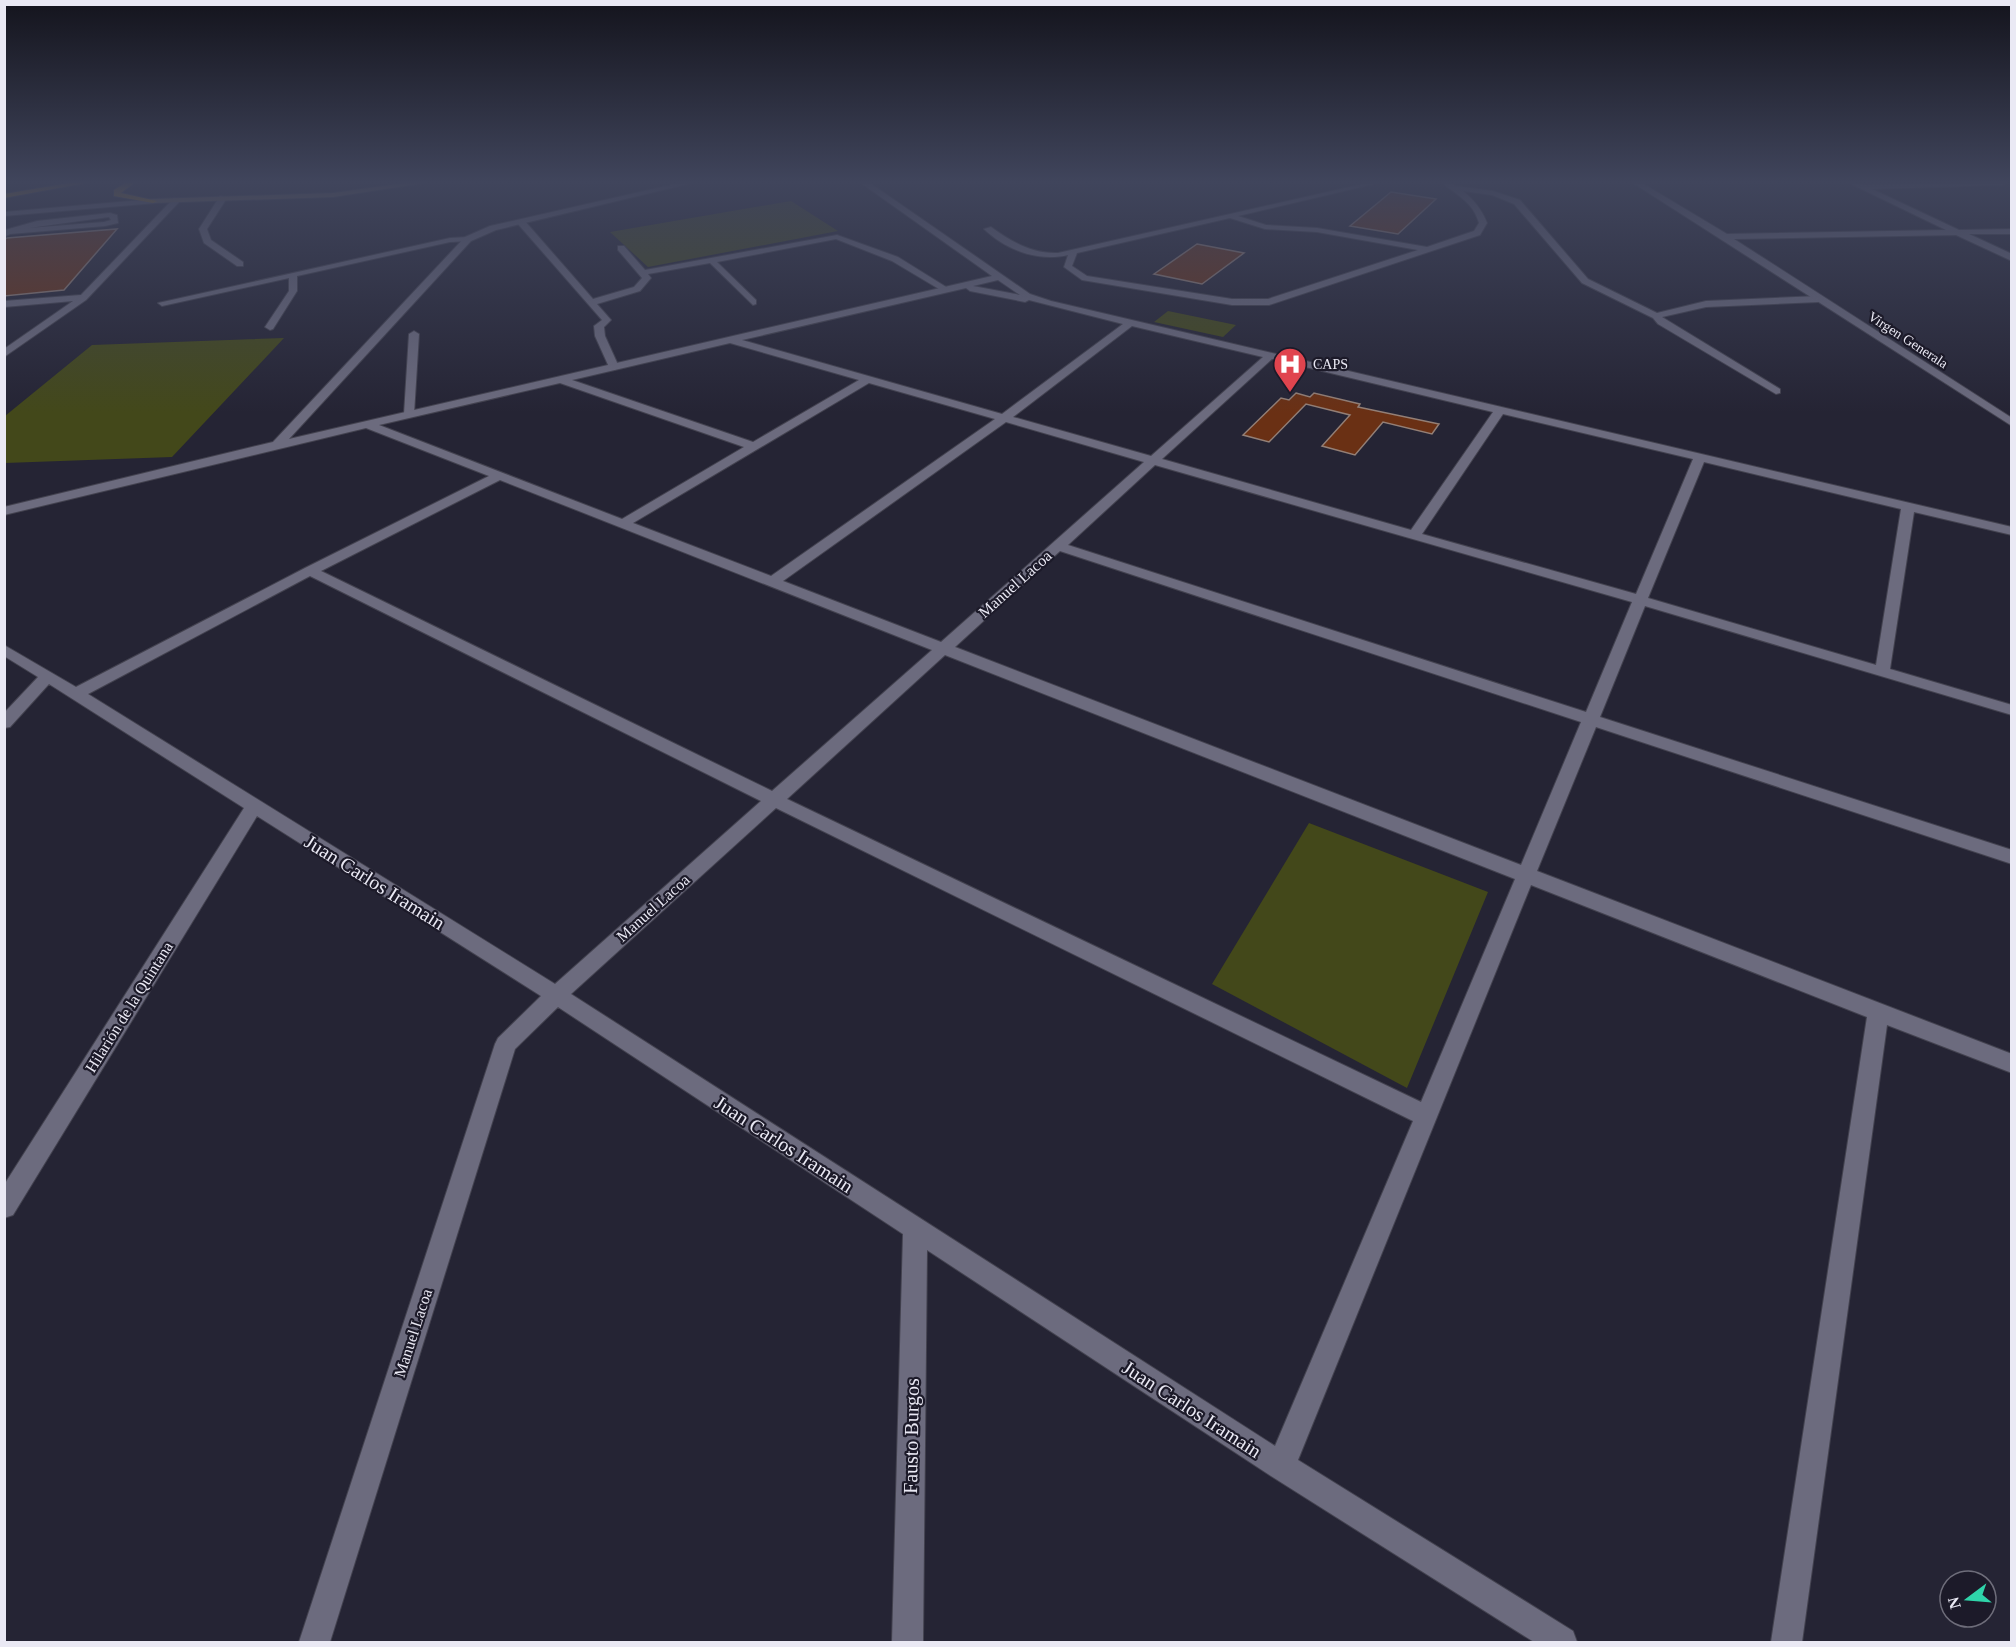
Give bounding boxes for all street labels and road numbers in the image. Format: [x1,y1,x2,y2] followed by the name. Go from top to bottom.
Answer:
[1865,309,1951,372] street label: Virgen Generala
[975,547,1055,621] street label: Manuel Lacoa
[301,830,449,934] street label: Juan Carlos Iramain
[613,871,693,945] street label: Manuel Lacoa
[82,939,176,1075] street label: Hilarión de la Quintana
[710,1091,858,1197] street label: Juan Carlos Iramain
[391,1287,435,1379] street label: Manuel Lacoa
[1118,1356,1266,1462] street label: Juan Carlos Iramain
[899,1378,924,1494] street label: Fausto Burgos

